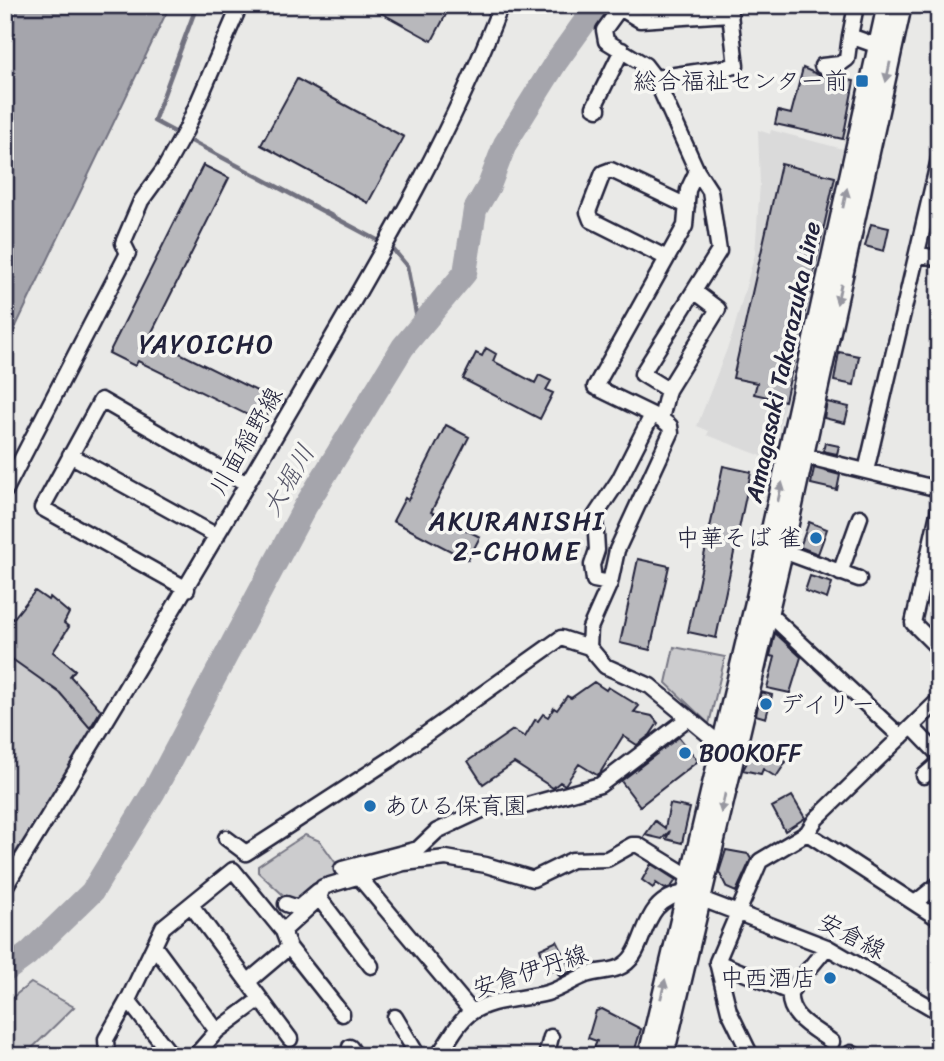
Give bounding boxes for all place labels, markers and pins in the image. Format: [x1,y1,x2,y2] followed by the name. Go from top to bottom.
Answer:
[633,60,848,102] place label: 総合福祉センター前
[854,73,870,89] marker: 総合福祉センター前
[676,517,802,559] place label: 中華そば 雀
[808,530,824,546] marker: 中華そば 雀
[780,683,875,725] place label: デイリー
[758,696,774,712] marker: デイリー
[699,732,802,774] place label: BOOKOFF
[677,745,693,761] marker: BOOKOFF
[384,785,527,827] place label: あひる保育園
[362,798,378,814] marker: あひる保育園
[720,957,816,999] place label: 中西酒店
[822,970,838,986] marker: 中西酒店

